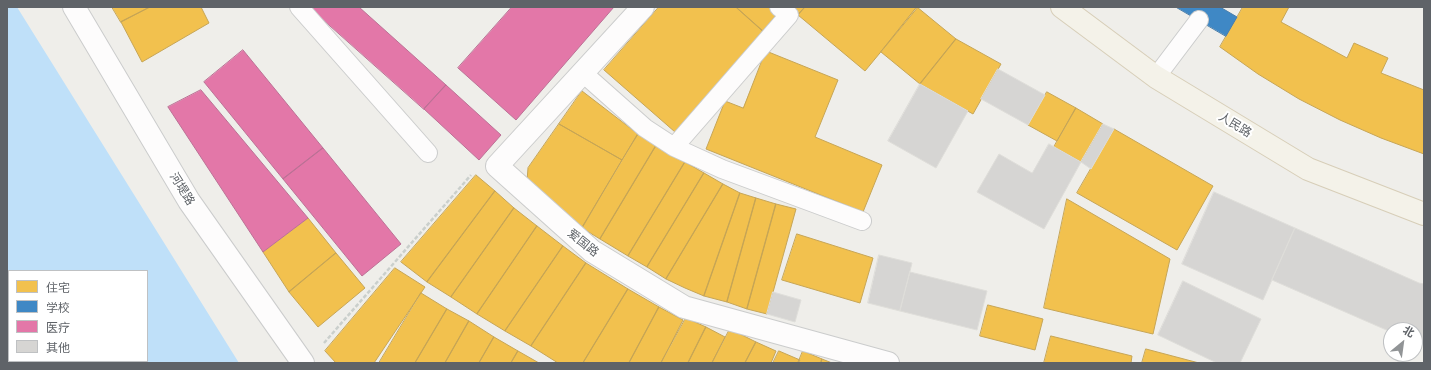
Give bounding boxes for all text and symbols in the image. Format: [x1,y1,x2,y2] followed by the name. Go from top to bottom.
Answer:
[1216,110,1254,140] street label: 人民路
[166,170,198,208] street label: 河堤路
[564,226,602,260] street label: 爱国路
[8,270,148,362] legend
[46,281,70,295] text: 住宅
[46,301,70,315] text: 学校
[46,321,70,335] text: 医疗
[1383,322,1423,362] north arrow
[1401,324,1417,340] text: 北
[46,341,70,355] text: 其他

